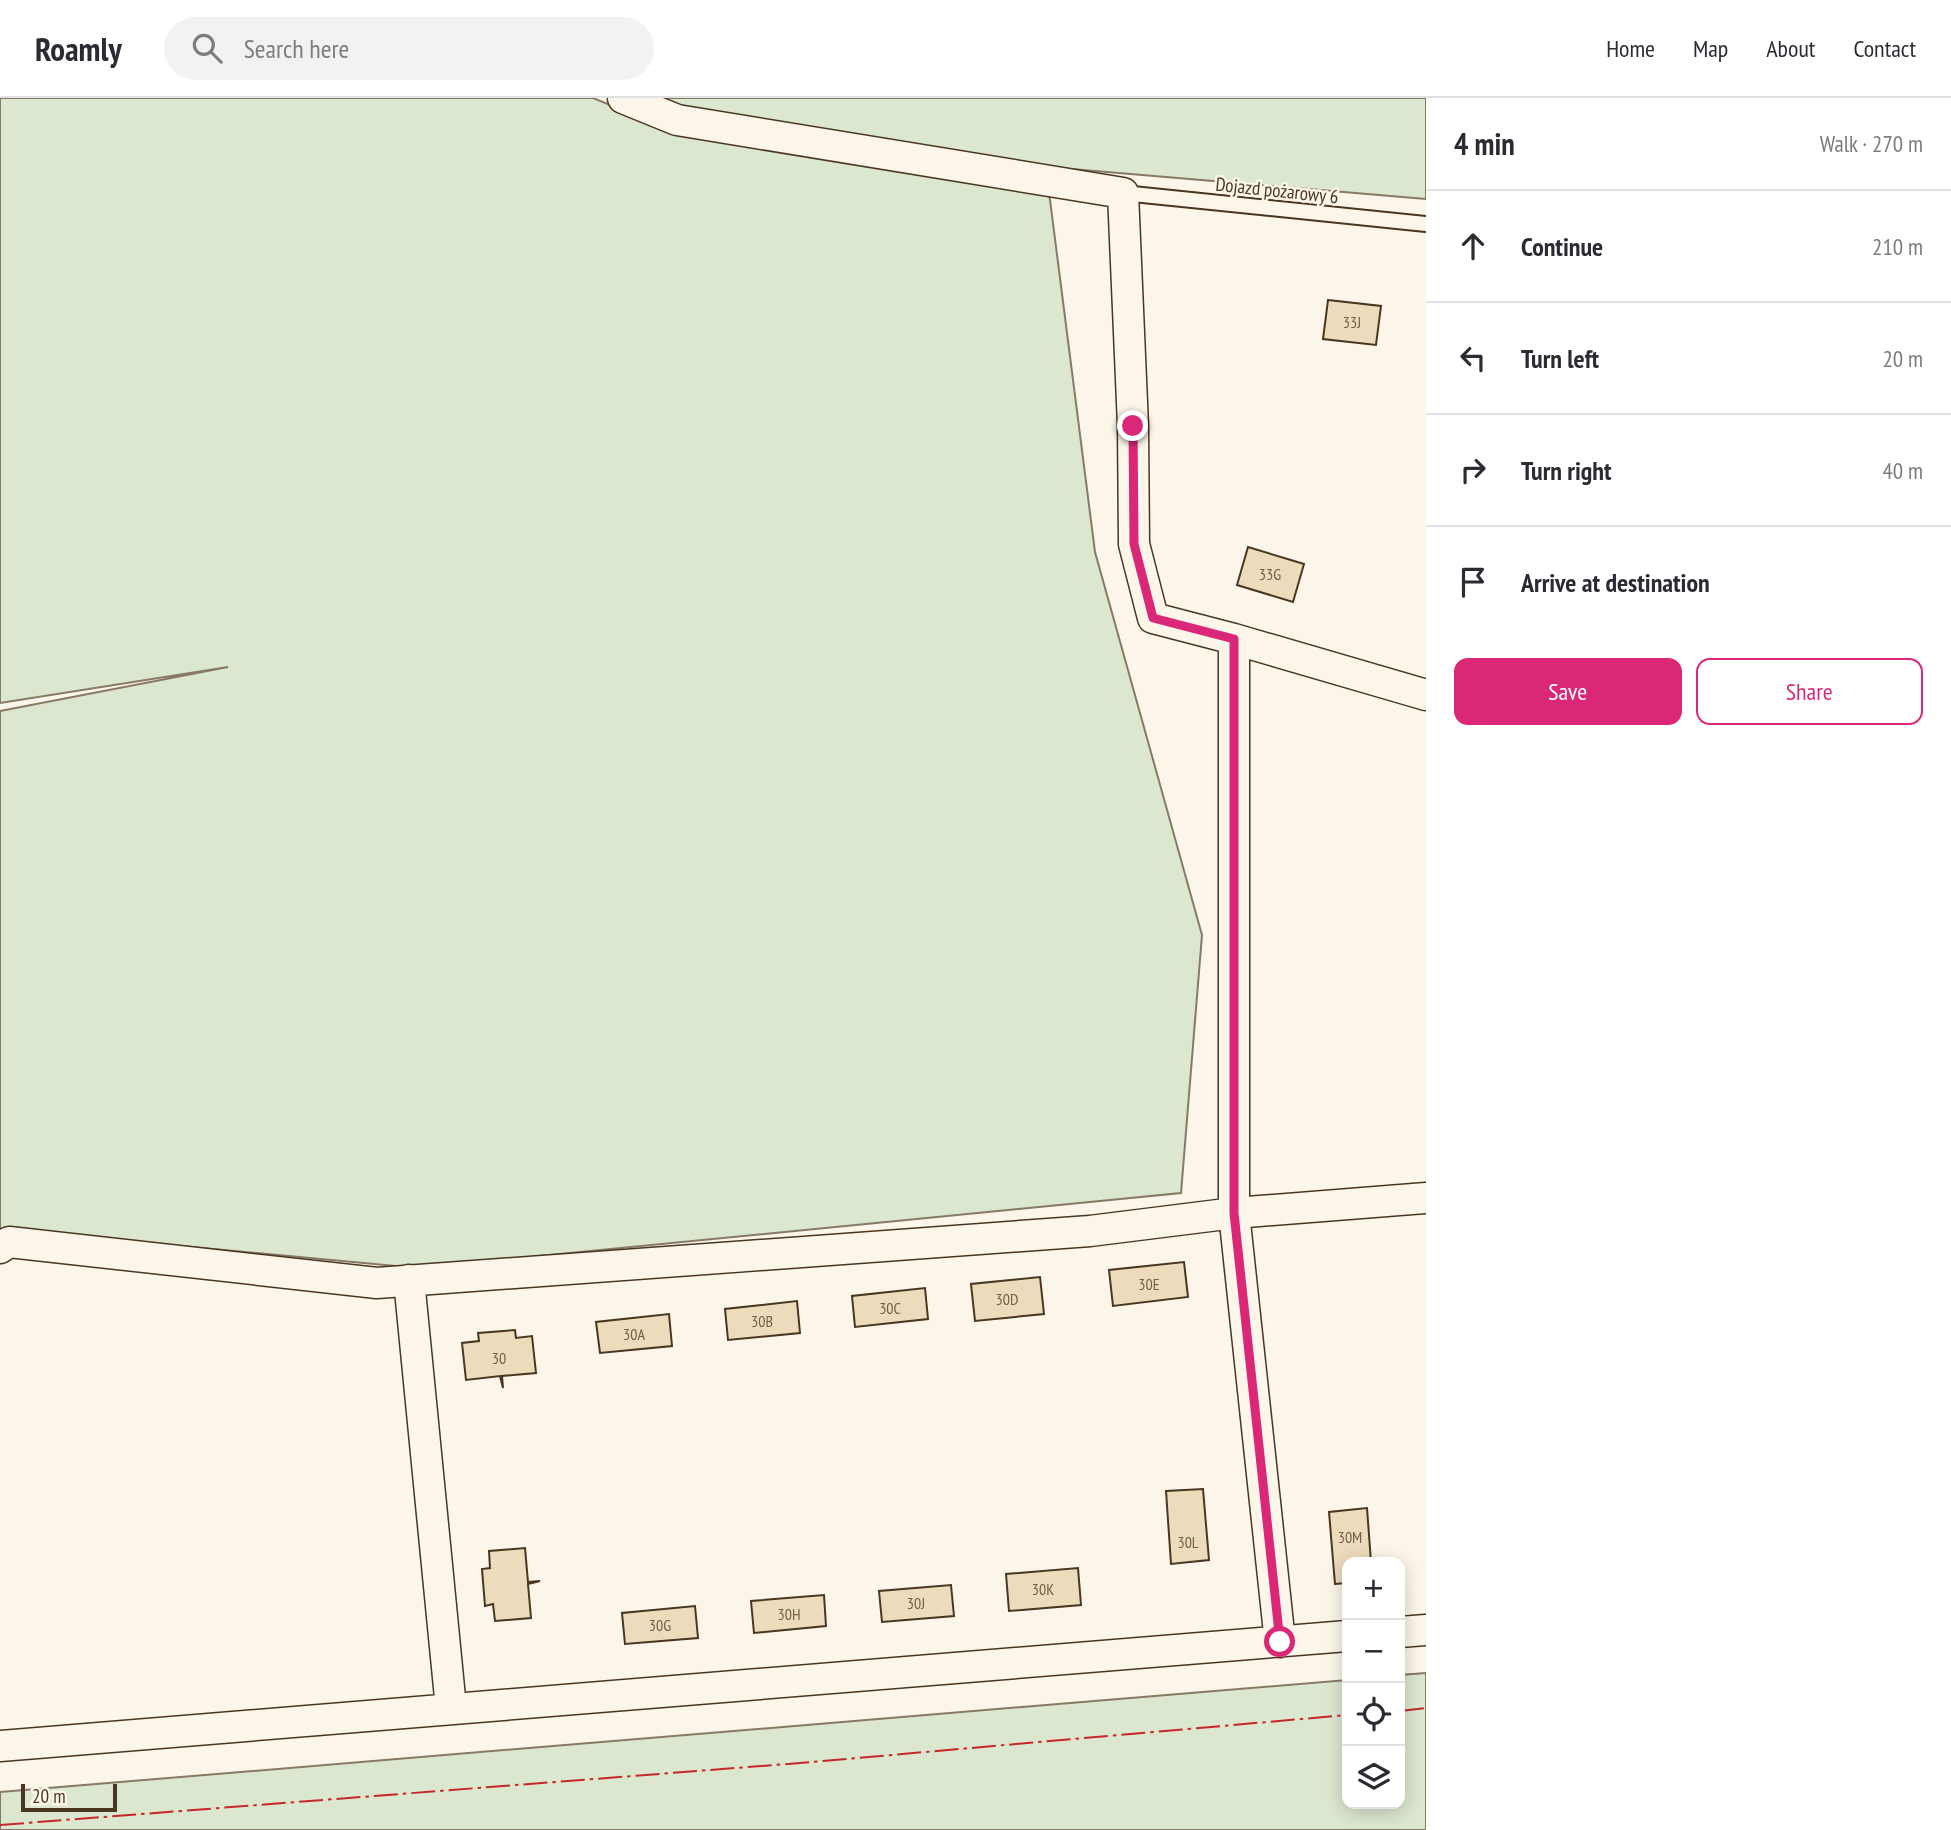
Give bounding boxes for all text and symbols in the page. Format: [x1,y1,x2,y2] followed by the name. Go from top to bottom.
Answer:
[164,17,654,80] search box
[35,27,122,70] text: Roamly
[188,29,226,67] icon: search
[244,32,349,65] text: Search here
[1606,33,1655,64] text: Home
[1693,33,1728,64] text: Map
[1766,33,1815,64] text: About
[1853,33,1916,64] text: Contact
[1454,124,1515,163] text: 4 min
[1820,129,1923,158] text: Walk · 270 m
[1214,172,1340,208] street label: Dojazd pożarowy 6
[1454,227,1492,265] icon: ahead
[1521,230,1603,263] text: Continue
[1872,232,1923,261] text: 210 m
[1343,312,1361,332] house number: 33J
[1454,339,1492,377] icon: left
[1521,342,1599,375] text: Turn left
[1882,344,1923,373] text: 20 m
[1117,410,1148,441] route end
[1454,451,1492,489] icon: right
[1521,454,1612,487] text: Turn right
[1882,456,1923,485] text: 40 m
[1454,563,1492,601] icon: arrive
[1259,564,1281,584] house number: 33G
[1521,566,1710,599] text: Arrive at destination
[1454,658,1682,725] button: Save
[1696,658,1923,725] button: Share
[1138,1274,1160,1294] house number: 30E
[996,1289,1018,1309] house number: 30D
[879,1298,901,1318] house number: 30C
[751,1311,773,1331] house number: 30B
[623,1324,645,1344] house number: 30A
[492,1348,506,1368] house number: 30
[1338,1527,1362,1547] house number: 30M
[1177,1532,1199,1552] house number: 30L
[1342,1557,1405,1809] map controls
[1342,1557,1405,1620] button: +
[1032,1579,1054,1599] house number: 30K
[907,1593,925,1613] house number: 30J
[778,1604,800,1624] house number: 30H
[649,1615,671,1635] house number: 30G
[1342,1620,1405,1683] button: −
[1264,1626,1295,1657] route start
[1342,1683,1405,1746] button: locate
[1342,1746,1405,1809] button: layers
[21,1781,117,1813] scale bar
[32,1784,66,1808] text: 20 m

